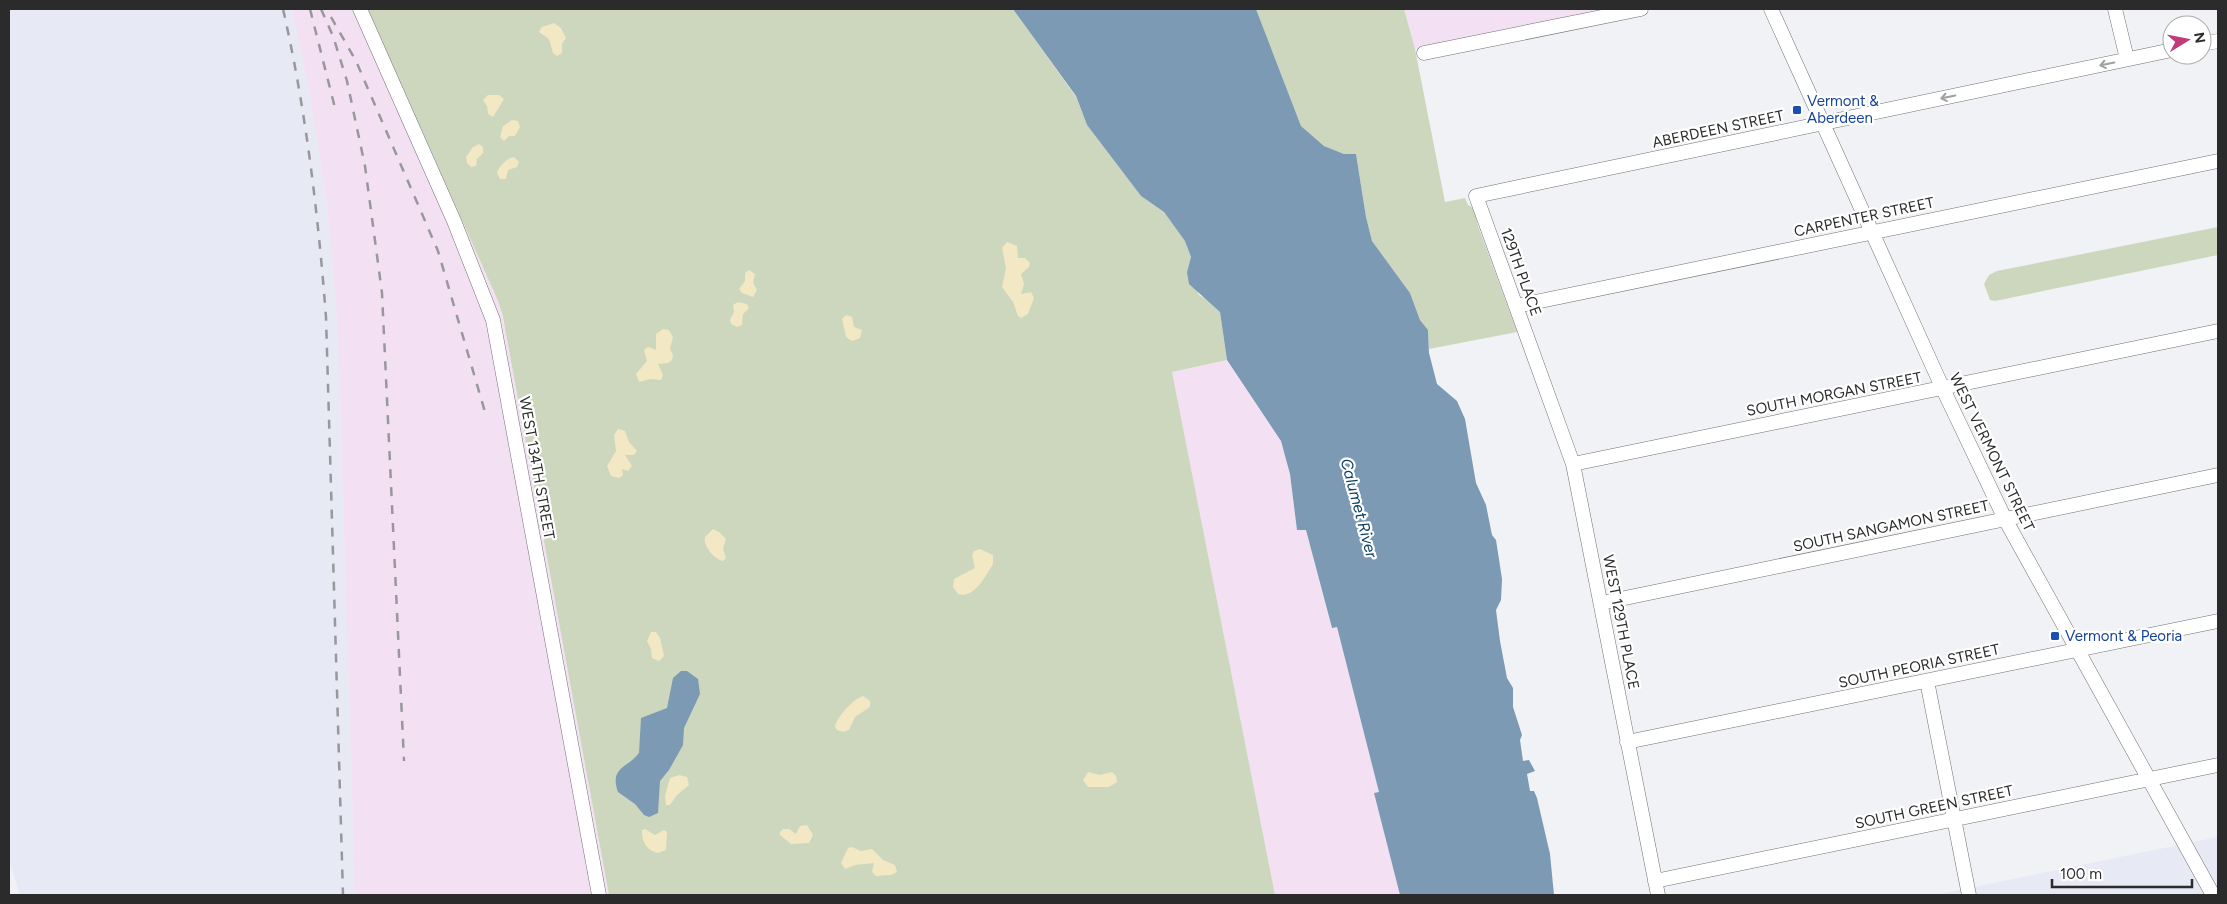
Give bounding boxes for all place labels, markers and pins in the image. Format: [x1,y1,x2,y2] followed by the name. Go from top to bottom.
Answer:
[1807,92,1879,127] place label: Vermont & Aberdeen
[1791,104,1803,116] marker: Vermont & Aberdeen
[2065,627,2182,645] place label: Vermont & Peoria
[2049,630,2061,642] marker: Vermont & Peoria

